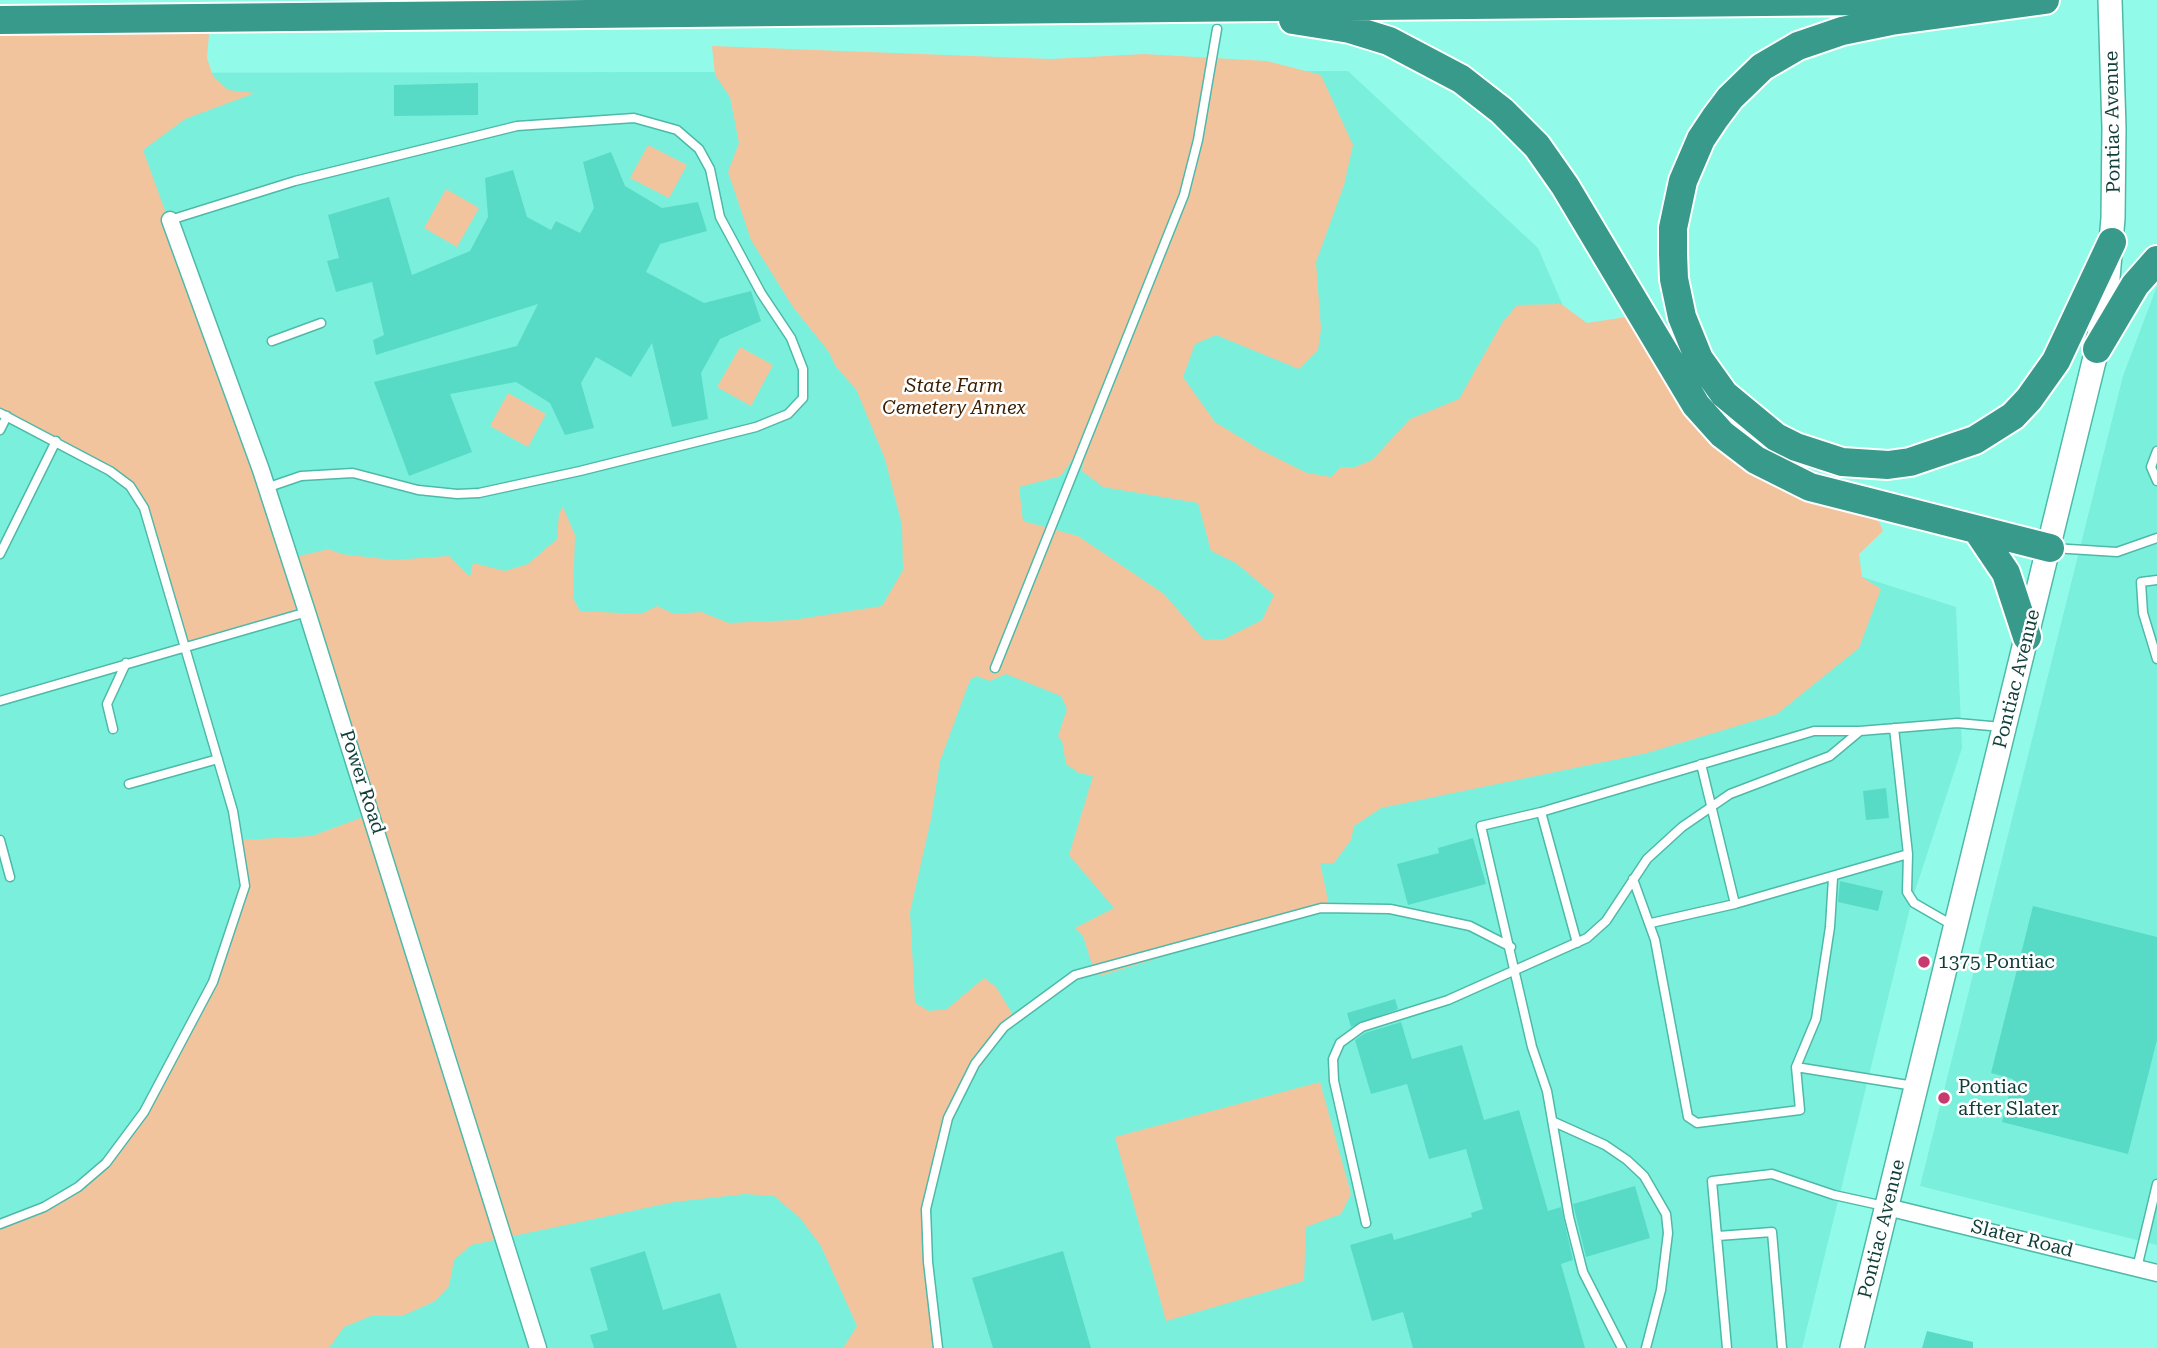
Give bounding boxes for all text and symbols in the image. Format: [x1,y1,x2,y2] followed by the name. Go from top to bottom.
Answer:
[2100,51,2126,193] street label: Pontiac Avenue
[882,375,1026,419] park label: State Farm Cemetery Annex
[1989,607,2045,751] street label: Pontiac Avenue
[334,727,390,837] street label: Power Road
[1938,951,2055,973] place label: 1375 Pontiac
[1916,954,1932,970] marker: 1375 Pontiac
[1958,1076,2059,1120] place label: Pontiac after Slater
[1936,1090,1952,1106] marker: Pontiac after Slater
[1854,1157,1910,1301] street label: Pontiac Avenue
[1969,1215,2075,1263] street label: Slater Road

